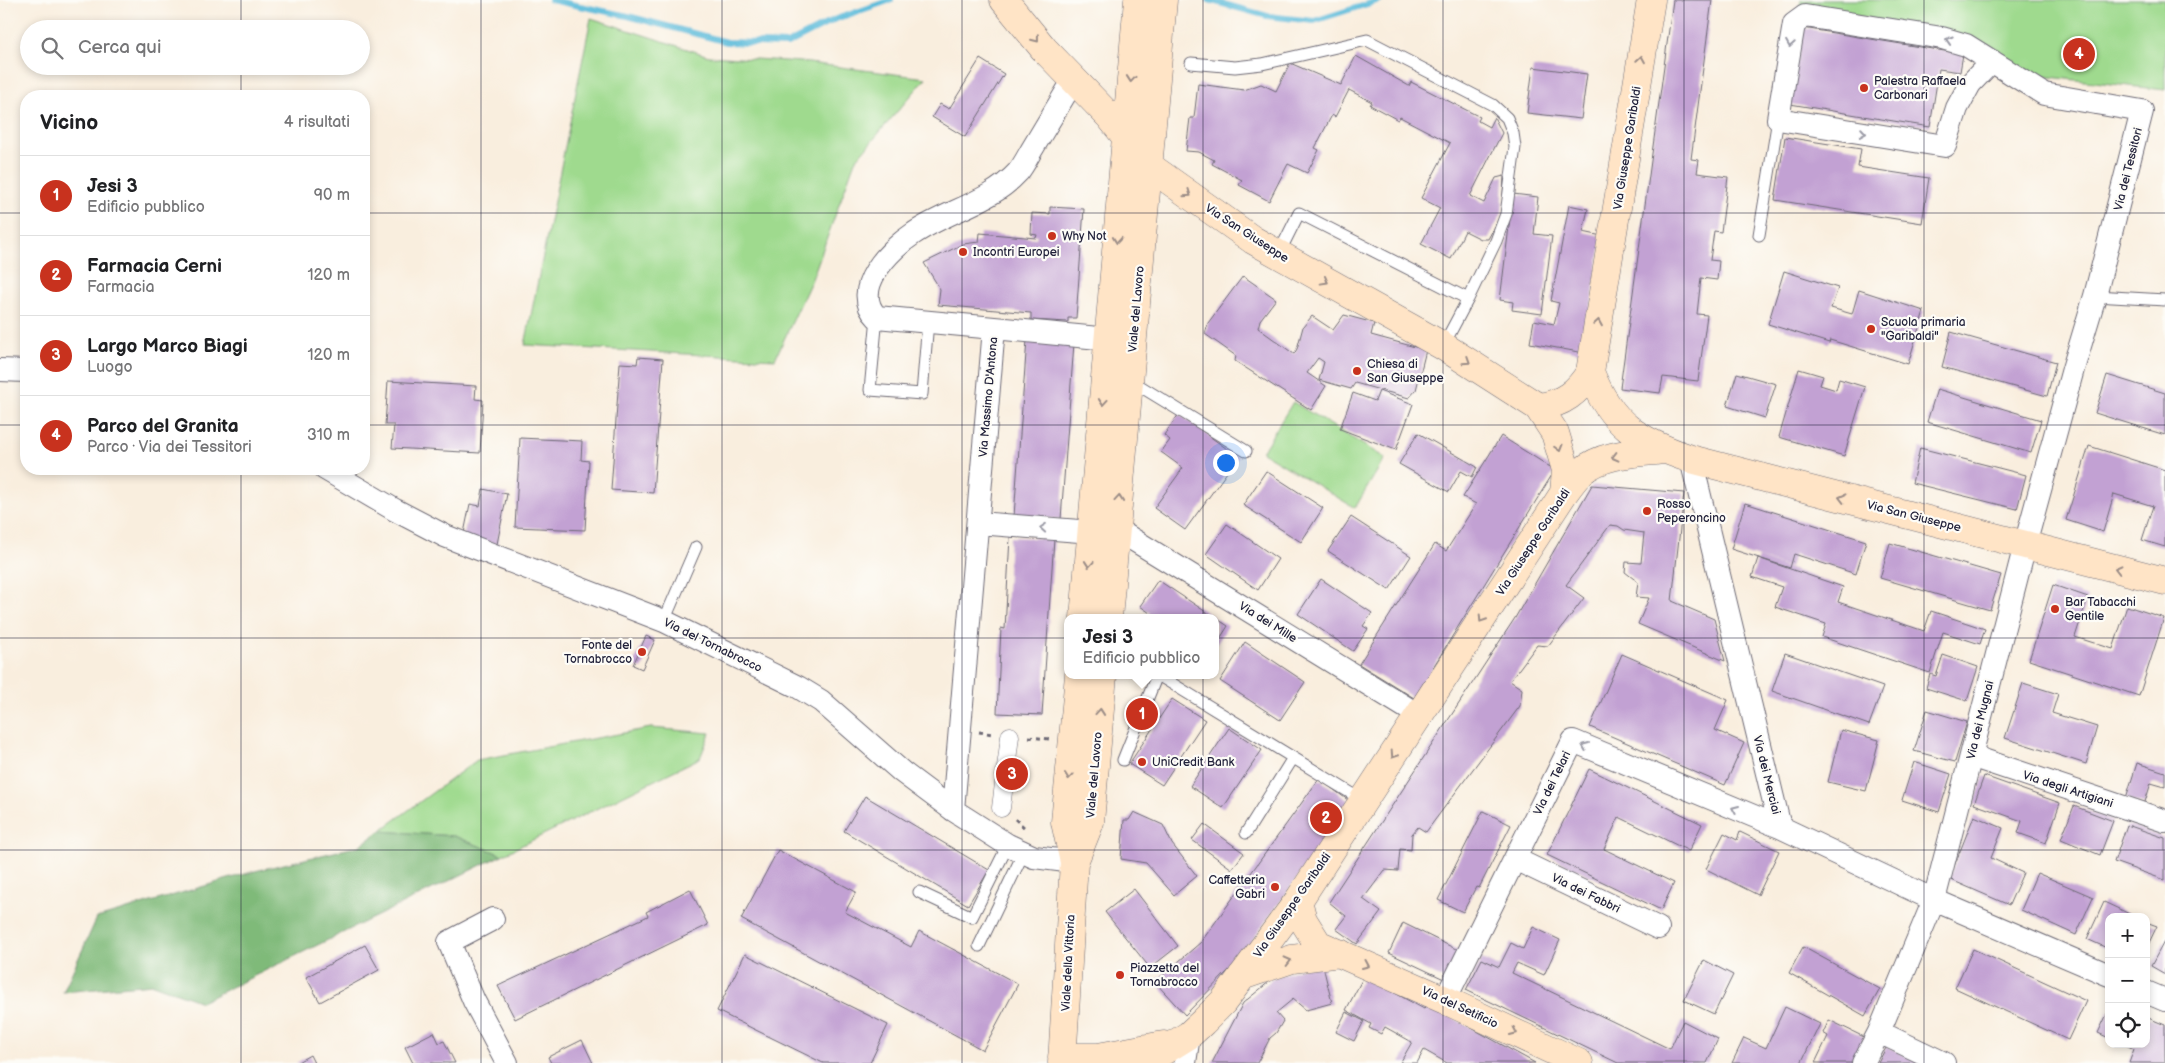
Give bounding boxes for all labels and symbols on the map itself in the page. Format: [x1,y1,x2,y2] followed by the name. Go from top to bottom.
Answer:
[1031,33,1039,42] one-way arrow
[1945,35,1953,45] one-way arrow
[2063,35,2095,73] pin: 4
[1786,40,1796,48] one-way arrow
[1636,55,1646,64] one-way arrow
[1874,74,1966,103] place label: Palestra Raffaela Carbonari
[1125,75,1136,83] one-way arrow
[1858,82,1870,94] marker: Palestra Raffaela Carbonari
[1610,85,1645,211] street label: Via Giuseppe Garibaldi
[2111,126,2146,212] street label: Via dei Tessitori
[1860,127,1868,138] one-way arrow
[1183,188,1192,197] one-way arrow
[1202,201,1291,266] street label: Via San Giuseppe
[1062,229,1107,244] place label: Why Not
[1046,230,1058,242] marker: Why Not
[1112,237,1123,245] one-way arrow
[973,245,1060,260] place label: Incontri Europei
[957,246,969,258] marker: Incontri Europei
[1125,265,1148,353] street label: Viale del Lavoro
[1320,275,1329,285] one-way arrow
[1881,315,1966,344] place label: Scuola primaria "Garibaldi"
[1592,319,1603,327] one-way arrow
[1865,323,1877,335] marker: Scuola primaria "Garibaldi"
[976,336,1001,458] street label: Via Massimo D'Antona
[1461,355,1471,364] one-way arrow
[1367,357,1444,386] place label: Chiesa di San Giuseppe
[1351,365,1363,377] marker: Chiesa di San Giuseppe
[1098,399,1109,407] one-way arrow
[1554,443,1564,451] one-way arrow
[1213,450,1239,476] your location
[1611,451,1620,462] one-way arrow
[1493,486,1574,599] street label: Via Giuseppe Garibaldi
[1837,493,1846,504] one-way arrow
[1113,495,1124,503] one-way arrow
[1657,497,1726,526] place label: Rosso Peperoncino
[1865,498,1963,535] street label: Via San Giuseppe
[1641,505,1653,517] marker: Rosso Peperoncino
[1039,523,1047,534] one-way arrow
[1084,561,1095,569] one-way arrow
[2113,564,2122,575] one-way arrow
[2065,595,2136,624] place label: Bar Tabacchi Gentile
[1236,599,1300,646] street label: Via dei Mille
[2049,603,2061,615] marker: Bar Tabacchi Gentile
[1479,613,1489,622] one-way arrow
[661,615,765,676] street label: Via del Tornabrocco
[564,638,632,667] place label: Fonte del Tornabrocco
[636,646,648,658] marker: Fonte del Tornabrocco
[1963,679,1998,761] street label: Via dei Mugnai
[1126,695,1158,733] pin: 1
[1094,708,1105,716] one-way arrow
[1083,731,1106,819] street label: Viale del Lavoro
[1749,734,1784,816] street label: Via dei Merciai
[1581,742,1590,753] one-way arrow
[1391,749,1400,759] one-way arrow
[1530,749,1575,818] street label: Via dei Telari
[996,755,1028,793] pin: 3
[1152,755,1234,770] place label: UniCredit Bank
[1136,756,1148,768] marker: UniCredit Bank
[2021,768,2115,811] street label: Via degli Artigiani
[1064,772,1075,780] one-way arrow
[1310,799,1342,837] pin: 2
[1731,804,1740,815] one-way arrow
[1250,850,1334,961] street label: Via Giuseppe Garibaldi
[1549,870,1623,917] street label: Via dei Fabbri
[1208,873,1265,902] place label: Caffetteria Gabri
[1269,881,1281,893] marker: Caffetteria Gabri
[1058,914,1079,1012] street label: Viale della Vittoria
[1284,956,1293,967] one-way arrow
[1361,959,1370,969] one-way arrow
[1130,961,1199,990] place label: Piazzetta del Tornabrocco
[1114,969,1126,981] marker: Piazzetta del Tornabrocco
[1419,983,1501,1032] street label: Via del Setificio
[1509,1026,1518,1037] one-way arrow

